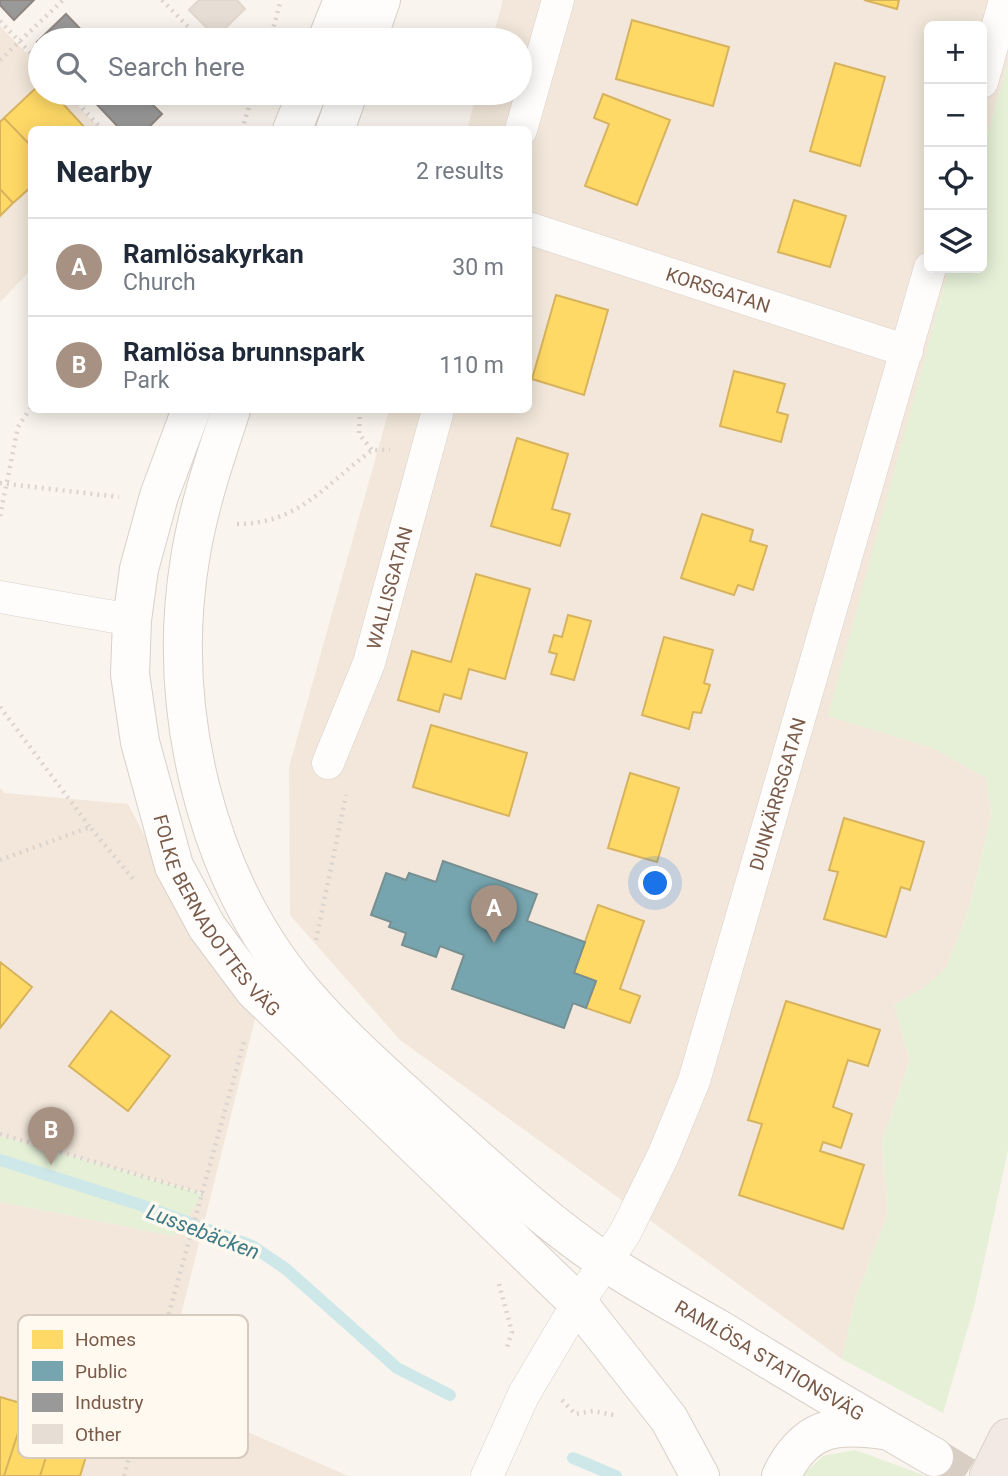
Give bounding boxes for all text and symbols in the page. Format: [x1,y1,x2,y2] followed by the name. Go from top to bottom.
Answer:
[924,21,987,273] map controls
[924,21,987,84] button: +
[28,28,532,105] search box
[52,48,90,86] icon: search
[108,52,245,82] text: Search here
[924,84,987,147] button: −
[924,147,987,210] button: locate
[56,154,152,189] text: Nearby
[416,158,504,185] text: 2 results
[924,210,987,273] button: layers
[123,239,304,269] text: Ramlösakyrkan
[71,254,87,281] text: A
[452,254,504,281] text: 30 m
[663,263,773,318] street label: KORSGATAN
[123,269,196,296] text: Church
[123,337,365,367] text: Ramlösa brunnspark
[72,352,86,379] text: B
[439,352,504,379] text: 110 m
[123,367,169,394] text: Park
[362,524,418,652] street label: WALLISGATAN
[745,715,811,873] street label: DUNKÄRRSGATAN
[148,812,285,1021] street label: FOLKE BERNADOTTES VÄG
[638,866,672,900] your location
[471,885,517,943] pin: A
[28,1107,74,1165] pin: B
[143,1199,263,1265] water label: Lussebäcken
[671,1295,868,1426] street label: RAMLÖSA STATIONSVÄG
[18,1315,248,1458] legend
[75,1328,136,1351] text: Homes
[75,1360,127,1383] text: Public
[75,1391,143,1414] text: Industry
[75,1423,122,1446] text: Other

